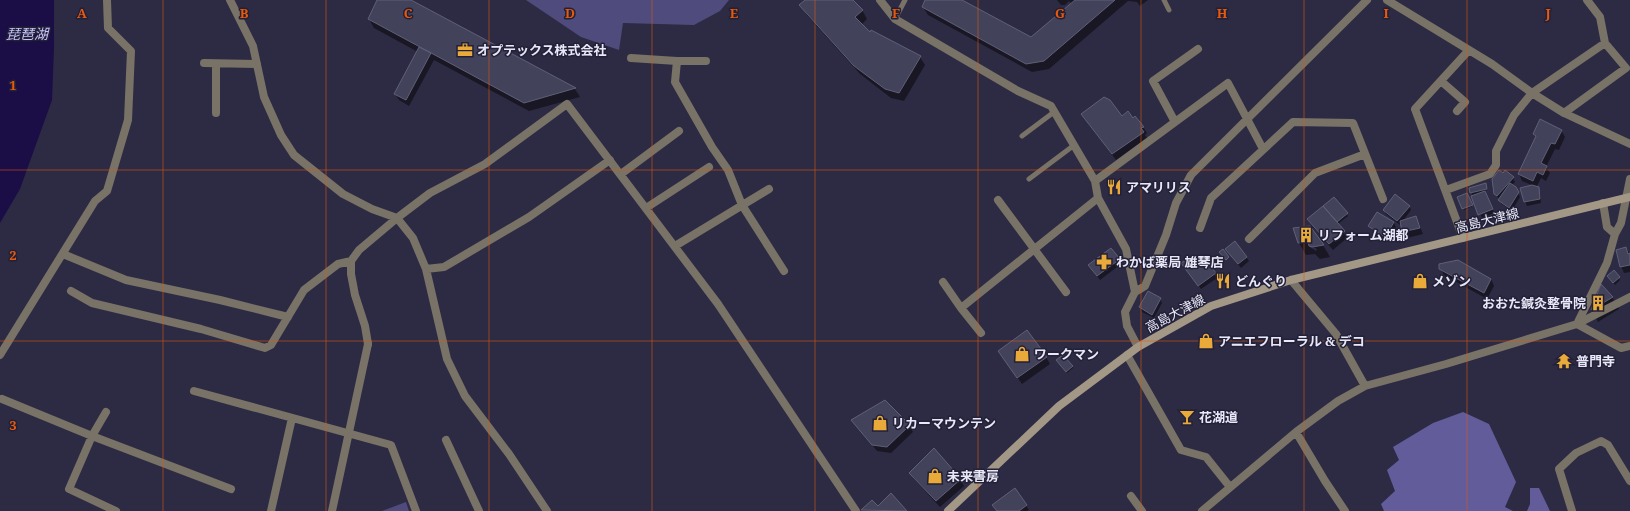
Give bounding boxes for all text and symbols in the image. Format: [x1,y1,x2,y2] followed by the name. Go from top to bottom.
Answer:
[77,4,87,22] text: A
[240,4,249,22] text: B
[404,4,413,22] text: C
[565,4,575,22] text: D
[730,4,739,22] text: E
[892,4,900,22] text: F
[1055,4,1065,22] text: G
[1217,4,1228,22] text: H
[1383,4,1389,22] text: I
[1544,4,1551,22] text: J
[6,24,50,43] water label: 琵琶湖
[456,41,474,59] office icon: オプテックス株式会社
[477,41,607,59] place label: オプテックス株式会社
[9,76,17,94] text: 1
[1105,178,1123,196] restaurant icon: アマリリス
[1126,178,1191,196] place label: アマリリス
[1453,203,1521,237] street label: 高島大津線
[1297,226,1315,244] building icon: リフォーム湖都
[1318,226,1409,244] place label: リフォーム湖都
[9,246,17,264] text: 2
[1095,253,1113,271] pharmacy icon: わかば薬局 雄琴店
[1116,253,1223,271] place label: わかば薬局 雄琴店
[1214,272,1232,290] restaurant icon: どんぐり
[1235,272,1287,290] place label: どんぐり
[1411,272,1429,290] shop icon: メゾン
[1432,272,1471,290] place label: メゾン
[1142,290,1208,336] street label: 高島大津線
[1482,294,1586,312] place label: おおた鍼灸整骨院
[1589,294,1607,312] building icon: おおた鍼灸整骨院
[1197,332,1215,350] shop icon: アニエフローラル & デコ
[1218,332,1365,350] place label: アニエフローラル & デコ
[1013,345,1031,363] shop icon: ワークマン
[1034,345,1099,363] place label: ワークマン
[1555,352,1573,370] temple icon: 普門寺
[1576,352,1615,370] place label: 普門寺
[1178,408,1196,426] bar icon: 花湖道
[1199,408,1238,426] place label: 花湖道
[871,414,889,432] shop icon: リカーマウンテン
[892,414,996,432] place label: リカーマウンテン
[9,416,17,434] text: 3
[926,467,944,485] shop icon: 未来書房
[947,467,999,485] place label: 未来書房

